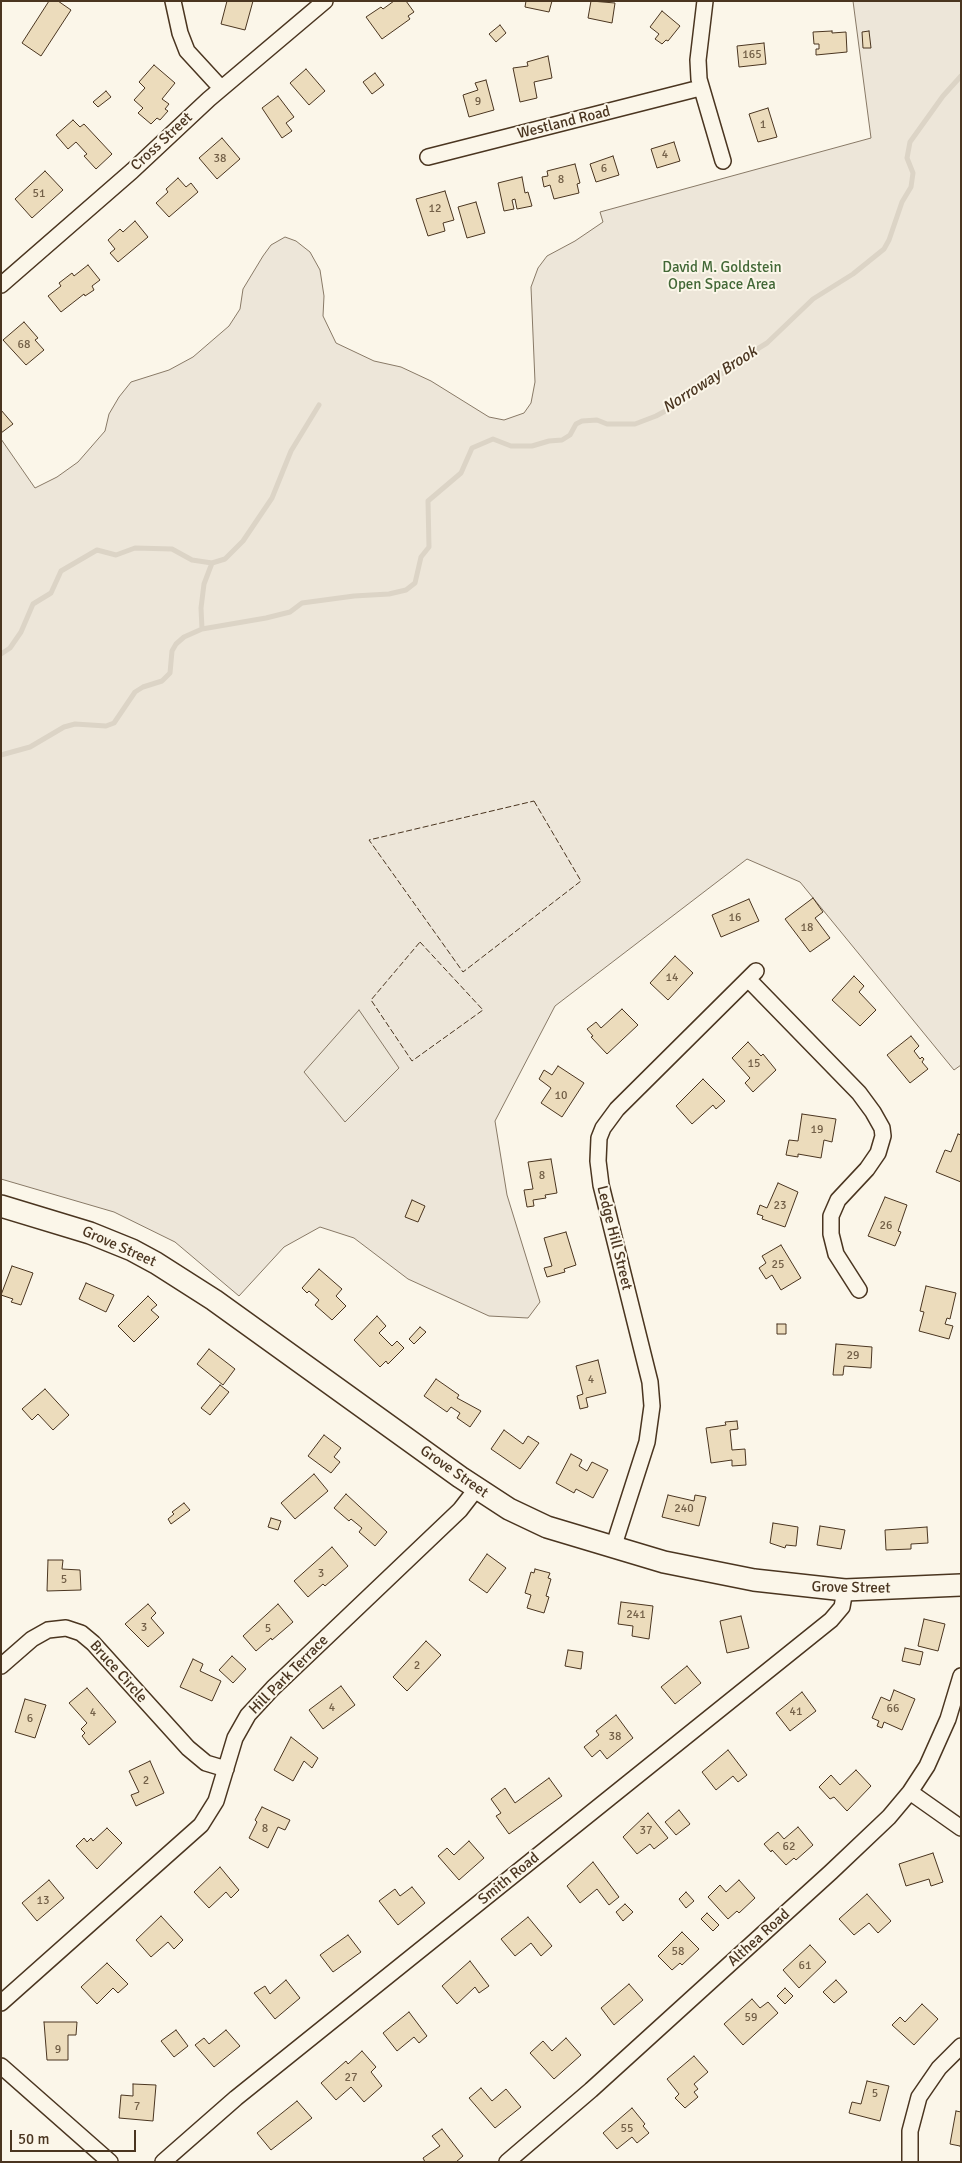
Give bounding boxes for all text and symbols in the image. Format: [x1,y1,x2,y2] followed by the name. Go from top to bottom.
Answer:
[742,48,762,62] house number: 165
[475,95,481,109] house number: 9
[516,103,612,143] street label: Westland Road
[127,109,197,175] street label: Cross Street
[760,118,766,132] house number: 1
[662,148,668,162] house number: 4
[214,152,226,166] house number: 38
[601,162,607,176] house number: 6
[558,173,564,187] house number: 8
[33,187,45,201] house number: 51
[429,202,441,216] house number: 12
[662,259,782,294] park label: David M. Goldstein Open Space Area
[18,338,30,352] house number: 68
[659,342,761,418] water label: Norroway Brook
[729,911,741,925] house number: 16
[801,921,813,935] house number: 18
[666,971,678,985] house number: 14
[748,1057,760,1071] house number: 15
[555,1089,567,1103] house number: 10
[811,1123,823,1137] house number: 19
[539,1169,545,1183] house number: 8
[592,1184,636,1292] street label: Ledge Hill Street
[774,1199,786,1213] house number: 23
[880,1219,892,1233] house number: 26
[79,1223,159,1271] street label: Grove Street
[772,1258,784,1272] house number: 25
[847,1349,859,1363] house number: 29
[588,1373,594,1387] house number: 4
[416,1442,492,1502] street label: Grove Street
[674,1502,694,1516] house number: 240
[318,1567,324,1581] house number: 3
[61,1573,67,1587] house number: 5
[811,1578,891,1598] street label: Grove Street
[626,1608,646,1622] house number: 241
[141,1621,147,1635] house number: 3
[265,1622,271,1636] house number: 5
[246,1632,332,1718] street label: Hill Park Terrace
[85,1637,151,1707] street label: Bruce Circle
[414,1659,420,1673] house number: 2
[329,1701,335,1715] house number: 4
[887,1702,899,1716] house number: 66
[790,1705,802,1719] house number: 41
[90,1706,96,1720] house number: 4
[27,1712,33,1726] house number: 6
[609,1730,621,1744] house number: 38
[143,1774,149,1788] house number: 2
[262,1822,268,1836] house number: 8
[640,1824,652,1838] house number: 37
[783,1840,795,1854] house number: 62
[475,1849,543,1909] street label: Smith Road
[37,1894,49,1908] house number: 13
[724,1906,794,1970] street label: Althea Road
[672,1945,684,1959] house number: 58
[799,1959,811,1973] house number: 61
[745,2011,757,2025] house number: 59
[55,2043,61,2057] house number: 9
[345,2071,357,2085] house number: 27
[872,2087,878,2101] house number: 5
[134,2100,140,2114] house number: 7
[12,2120,139,2152] scale bar
[621,2122,633,2136] house number: 55
[18,2130,49,2148] text: 50 m

